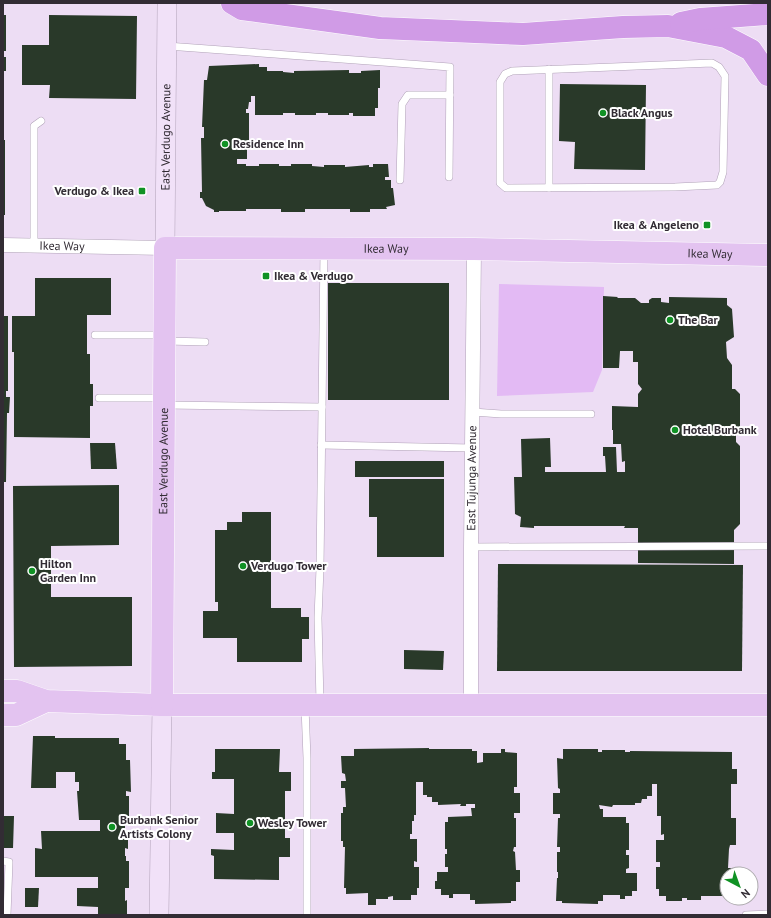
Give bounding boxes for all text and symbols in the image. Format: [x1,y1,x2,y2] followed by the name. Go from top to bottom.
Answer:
[157,83,173,191] street label: East Verdugo Avenue
[611,105,673,120] place label: Black Angus
[598,108,608,118] marker: Black Angus
[233,136,304,151] place label: Residence Inn
[220,139,230,149] marker: Residence Inn
[53,183,134,198] place label: Verdugo & Ikea
[137,186,147,196] marker: Verdugo & Ikea
[613,217,700,232] place label: Ikea & Angeleno
[702,220,712,230] marker: Ikea & Angeleno
[39,238,85,254] street label: Ikea Way
[363,241,409,256] street label: Ikea Way
[687,245,733,261] street label: Ikea Way
[274,268,354,283] place label: Ikea & Verdugo
[261,271,271,281] marker: Ikea & Verdugo
[678,312,719,327] place label: The Bar
[665,315,675,325] marker: The Bar
[155,408,171,515] street label: East Verdugo Avenue
[683,422,757,437] place label: Hotel Burbank
[463,425,479,531] street label: East Tujunga Avenue
[670,425,680,435] marker: Hotel Burbank
[40,556,96,585] place label: Hilton Garden Inn
[250,558,327,573] place label: Verdugo Tower
[238,561,248,571] marker: Verdugo Tower
[27,566,37,576] marker: Hilton Garden Inn
[120,812,199,841] place label: Burbank Senior Artists Colony
[258,815,327,830] place label: Wesley Tower
[245,818,255,828] marker: Wesley Tower
[107,822,117,832] marker: Burbank Senior Artists Colony
[719,866,759,906] north arrow
[738,886,753,901] text: N

